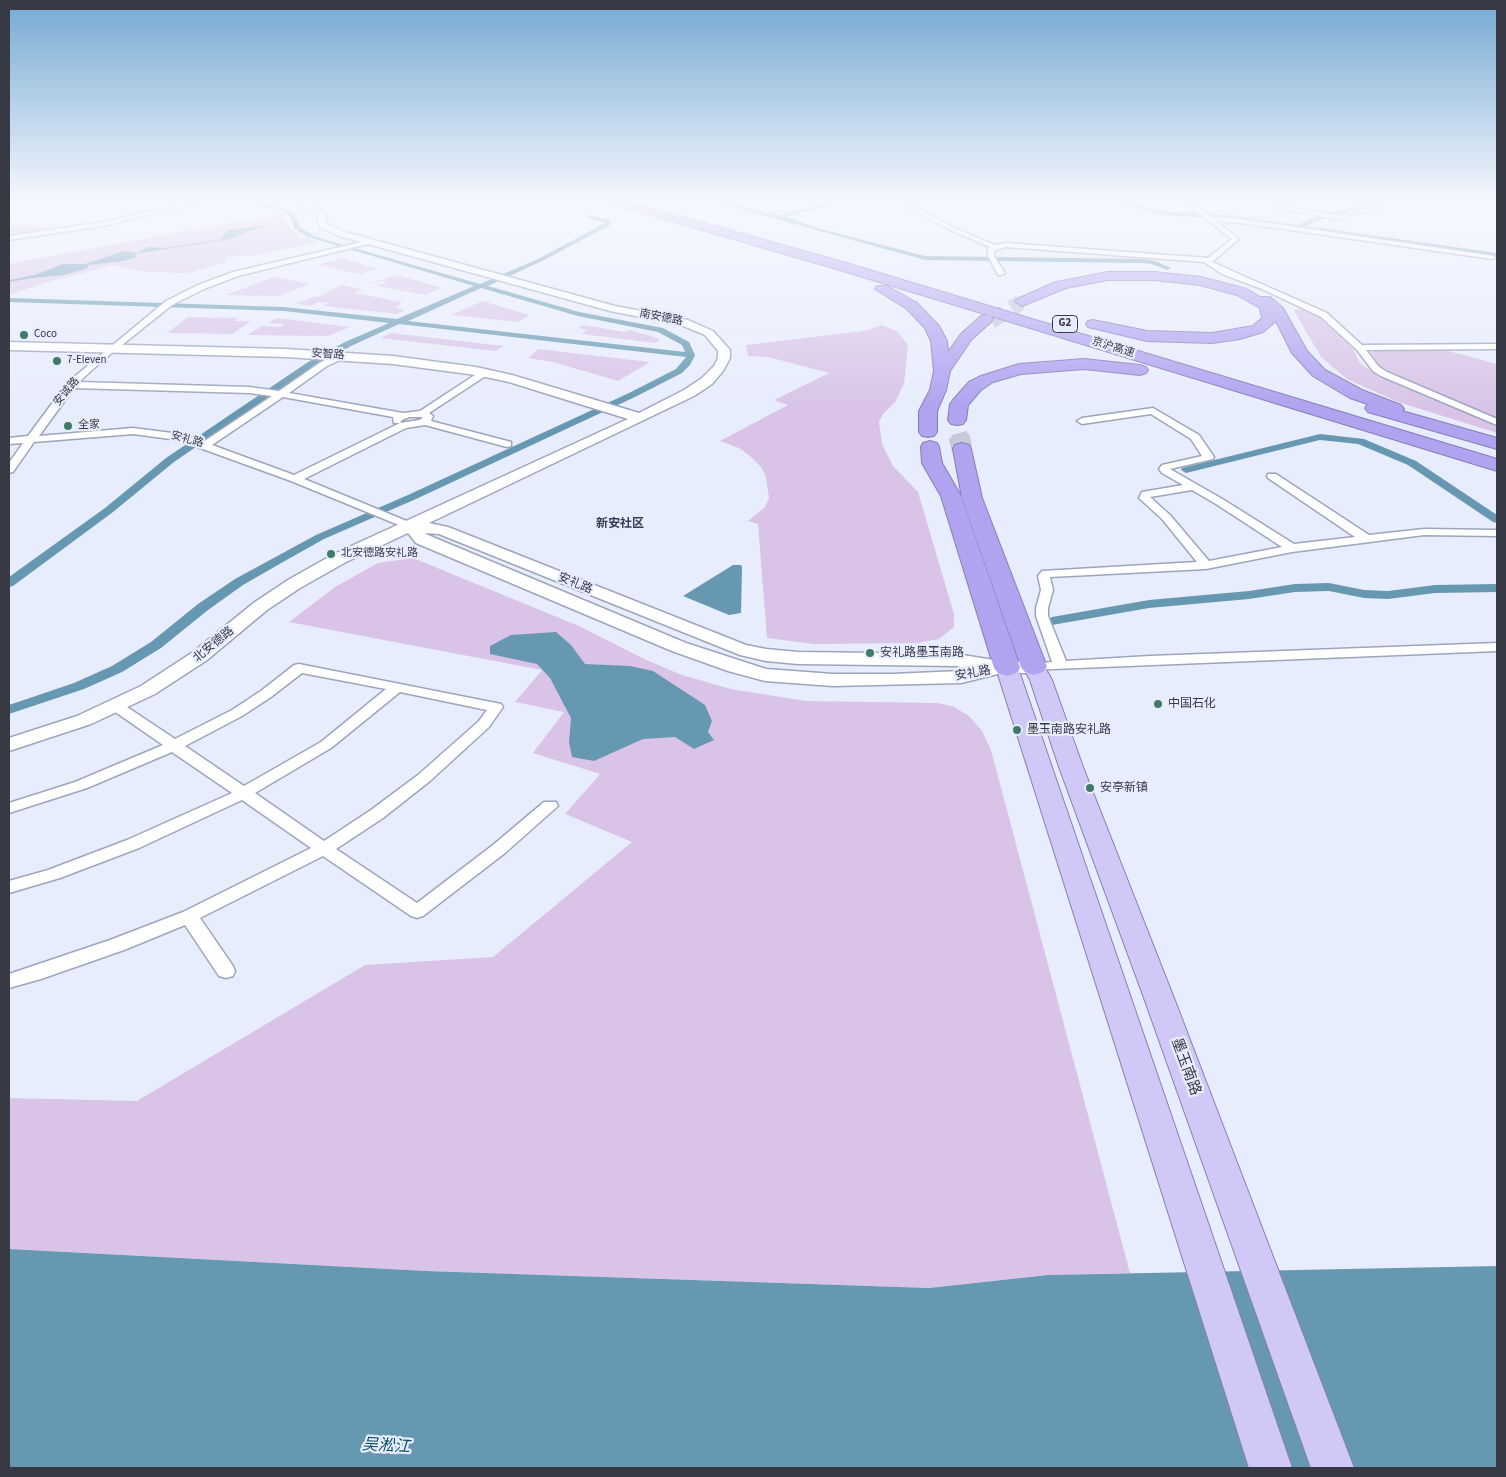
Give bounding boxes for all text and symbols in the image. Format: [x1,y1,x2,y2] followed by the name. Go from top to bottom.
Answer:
[638,307,684,329] street label: 南安德路
[1052,316,1078,332] road number: G2
[34,328,57,342] place label: Coco
[18,329,30,341] marker: Coco
[1090,335,1136,361] street label: 京沪高速
[311,347,345,363] street label: 安智路
[67,354,107,368] place label: 7-Eleven
[51,355,63,367] marker: 7-Eleven
[51,375,83,409] street label: 安诚路
[78,419,100,433] place label: 全家
[62,420,74,432] marker: 全家
[169,429,205,451] street label: 安礼路
[596,517,644,531] district label: 新安社区
[341,547,418,561] place label: 北安德路安礼路
[325,548,337,560] marker: 北安德路安礼路
[556,571,594,597] street label: 安礼路
[191,624,237,666] street label: 北安德路
[880,646,964,660] place label: 安礼路墨玉南路
[864,647,876,659] marker: 安礼路墨玉南路
[954,664,992,684] street label: 安礼路
[1168,697,1216,711] place label: 中国石化
[1152,698,1164,710] marker: 中国石化
[1027,723,1111,737] place label: 墨玉南路安礼路
[1011,724,1023,736] marker: 墨玉南路安礼路
[1100,781,1148,795] place label: 安亭新镇
[1084,782,1096,794] marker: 安亭新镇
[1166,1036,1204,1098] street label: 墨玉南路
[362,1436,410,1458] water label: 吴淞江

